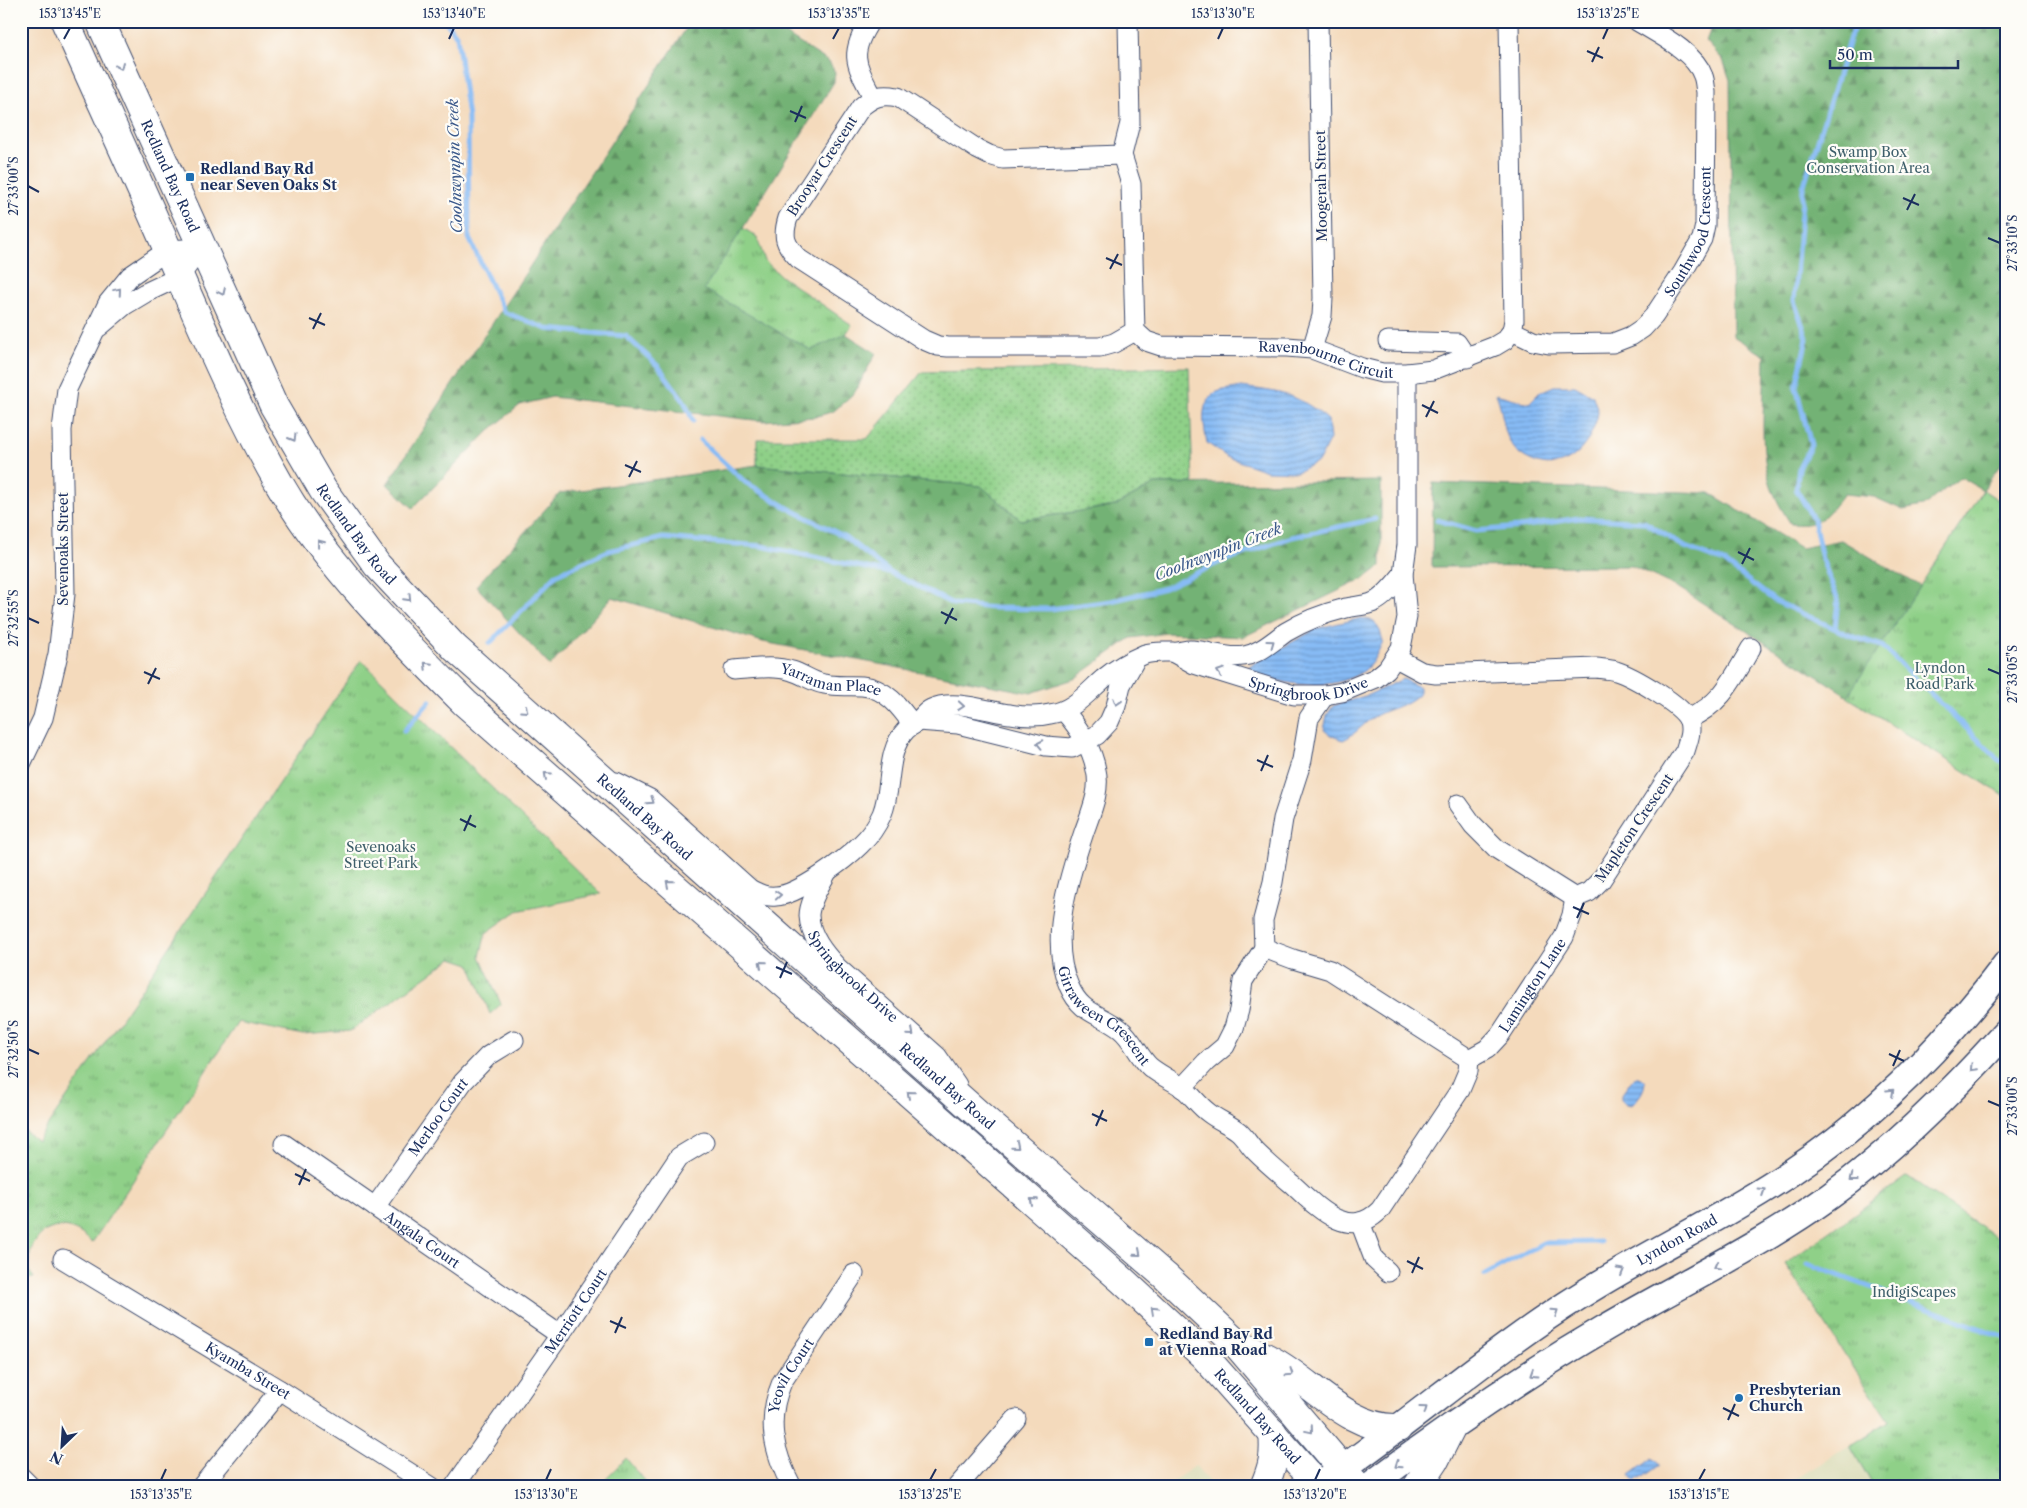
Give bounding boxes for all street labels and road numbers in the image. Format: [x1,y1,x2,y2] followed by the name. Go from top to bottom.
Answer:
[783,113,861,219] street label: Brooyar Crescent
[137,117,203,235] street label: Redland Bay Road
[1311,130,1331,242] street label: Moogerah Street
[1660,166,1714,300] street label: Southwood Crescent
[1258,338,1393,382] street label: Ravenbourne Circuit
[312,481,400,589] street label: Redland Bay Road
[54,492,72,606] street label: Sevenoaks Street
[778,659,885,700] street label: Yarraman Place
[1247,673,1371,704] street label: Springbrook Drive
[593,770,696,864] street label: Redland Bay Road
[1591,770,1677,886] street label: Mapleton Crescent
[804,928,902,1026] street label: Springbrook Drive
[1495,935,1570,1036] street label: Lamington Lane
[1054,964,1154,1070] street label: Girraween Crescent
[896,1039,999,1134] street label: Redland Bay Road
[405,1074,472,1160] street label: Merloo Court
[380,1207,463,1272] street label: Angala Court
[1633,1210,1721,1269] street label: Lyndon Road
[541,1265,611,1357] street label: Merriott Court
[765,1335,818,1415] street label: Yeovil Court
[202,1338,294,1403] street label: Kyamba Street
[1210,1365,1305,1468] street label: Redland Bay Road

